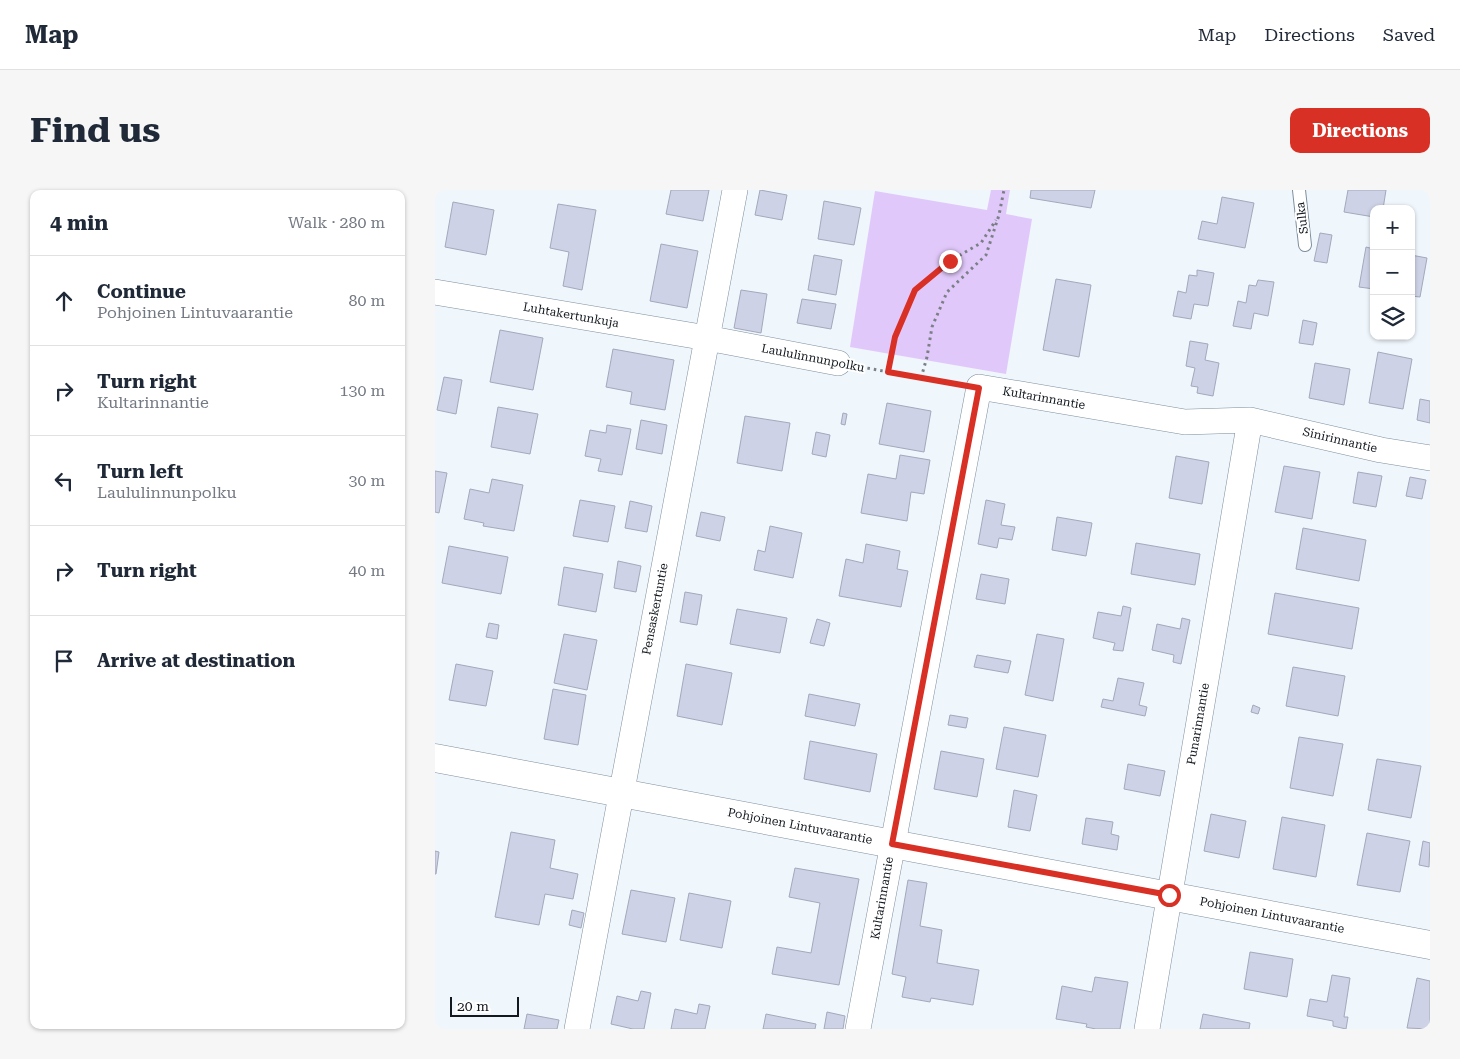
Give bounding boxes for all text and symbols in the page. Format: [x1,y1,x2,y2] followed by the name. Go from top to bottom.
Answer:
[25,21,79,49] text: Map
[1198,24,1236,45] text: Map
[1264,24,1355,45] text: Directions
[1383,24,1435,45] text: Saved
[1290,108,1430,153] button: Directions
[30,110,160,151] text: Find us
[1293,201,1311,235] street label: Sulka
[1370,205,1415,340] map controls
[1370,205,1415,250] button: +
[50,211,108,235] text: 4 min
[288,213,385,232] text: Walk · 280 m
[939,250,962,273] route end
[1370,250,1415,295] button: −
[97,280,186,303] text: Continue
[50,287,78,315] icon: ahead
[348,291,385,310] text: 80 m
[1370,295,1415,340] button: layers
[522,300,620,330] street label: Luhtakertunkuja
[97,303,293,322] text: Pohjoinen Lintuvaarantie
[760,341,866,375] street label: Laululinnunpolku
[97,370,197,393] text: Turn right
[50,377,78,405] icon: right
[339,381,385,400] text: 130 m
[1001,384,1087,412] street label: Kultarinnantie
[97,393,209,412] text: Kultarinnantie
[1301,425,1379,455] street label: Sinirinnantie
[97,460,183,483] text: Turn left
[50,467,78,495] icon: left
[348,471,385,490] text: 30 m
[97,483,237,502] text: Laululinnunpolku
[50,557,78,585] icon: right
[97,559,197,582] text: Turn right
[348,561,385,580] text: 40 m
[639,562,671,656] street label: Pensaskertuntie
[50,647,78,675] icon: arrive
[97,649,295,672] text: Arrive at destination
[1184,682,1212,766] street label: Punarinnantie
[727,805,874,847] street label: Pohjoinen Lintuvaarantie
[868,855,896,941] street label: Kultarinnantie
[1158,884,1181,907] route start
[1199,894,1346,936] street label: Pohjoinen Lintuvaarantie
[450,994,519,1017] scale bar
[457,998,489,1014] text: 20 m

